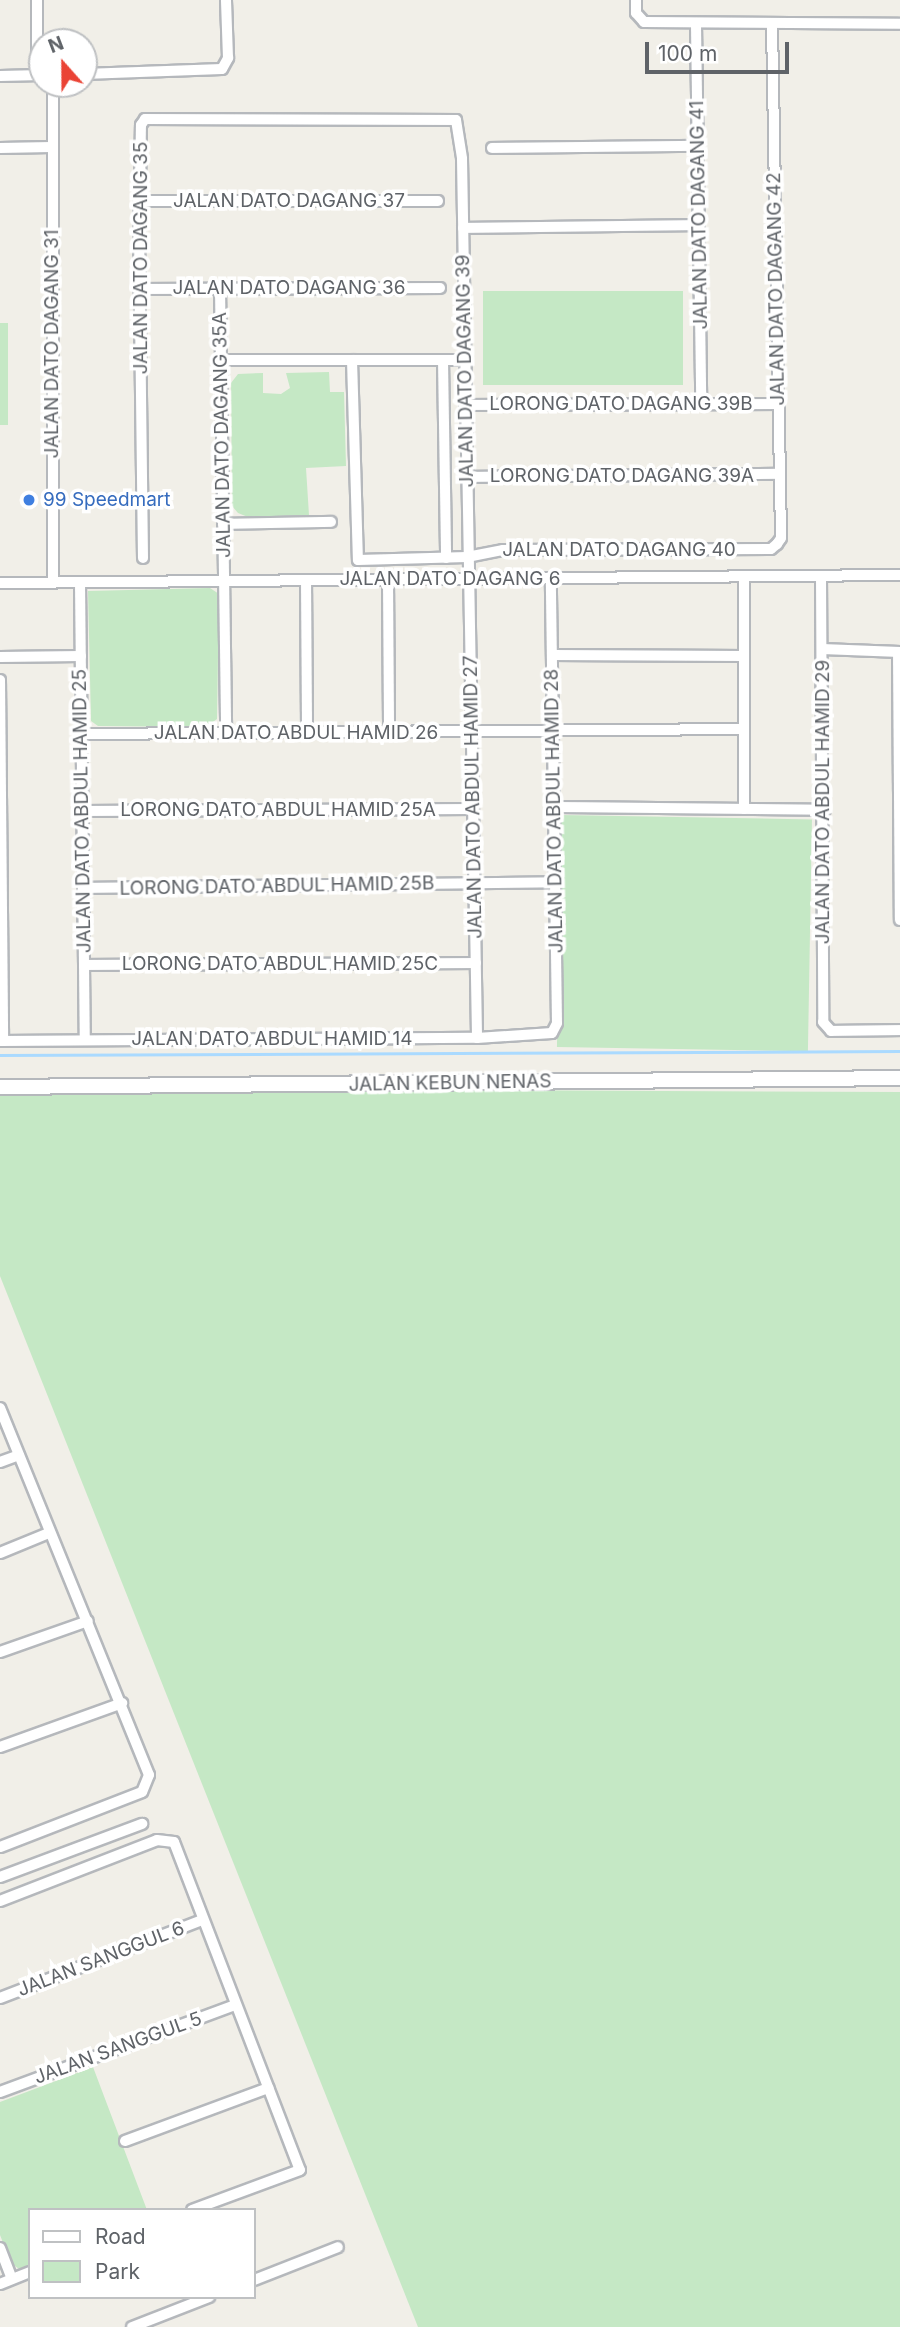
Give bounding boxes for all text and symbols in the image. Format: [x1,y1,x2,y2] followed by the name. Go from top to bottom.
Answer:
[28,28,98,98] north arrow
[648,28,792,72] scale bar
[45,31,67,58] text: N
[658,41,717,66] text: 100 m
[686,100,712,330] street label: JALAN DATO DAGANG 41
[130,142,152,374] street label: JALAN DATO DAGANG 35
[763,172,789,406] street label: JALAN DATO DAGANG 42
[173,190,405,212] street label: JALAN DATO DAGANG 37
[41,230,63,458] street label: JALAN DATO DAGANG 31
[452,254,478,488] street label: JALAN DATO DAGANG 39
[173,277,405,299] street label: JALAN DATO DAGANG 36
[208,312,236,558] street label: JALAN DATO DAGANG 35A
[489,393,753,415] street label: LORONG DATO DAGANG 39B
[490,465,754,487] street label: LORONG DATO DAGANG 39A
[43,489,170,511] place label: 99 Speedmart
[21,492,37,508] marker: 99 Speedmart
[502,539,736,561] street label: JALAN DATO DAGANG 40
[339,568,561,590] street label: JALAN DATO DAGANG 6
[459,655,487,939] street label: JALAN DATO ABDUL HAMID 27
[812,660,834,944] street label: JALAN DATO ABDUL HAMID 29
[68,669,96,953] street label: JALAN DATO ABDUL HAMID 25
[540,669,568,953] street label: JALAN DATO ABDUL HAMID 28
[154,722,438,744] street label: JALAN DATO ABDUL HAMID 26
[120,799,436,821] street label: LORONG DATO ABDUL HAMID 25A
[119,872,435,900] street label: LORONG DATO ABDUL HAMID 25B
[122,953,438,975] street label: LORONG DATO ABDUL HAMID 25C
[131,1028,413,1050] street label: JALAN DATO ABDUL HAMID 14
[348,1070,552,1096] street label: JALAN KEBUN NENAS
[14,1917,188,2001] street label: JALAN SANGGUL 6
[31,2007,205,2089] street label: JALAN SANGGUL 5
[28,2208,256,2299] legend
[95,2224,146,2249] text: Road
[95,2259,140,2284] text: Park

